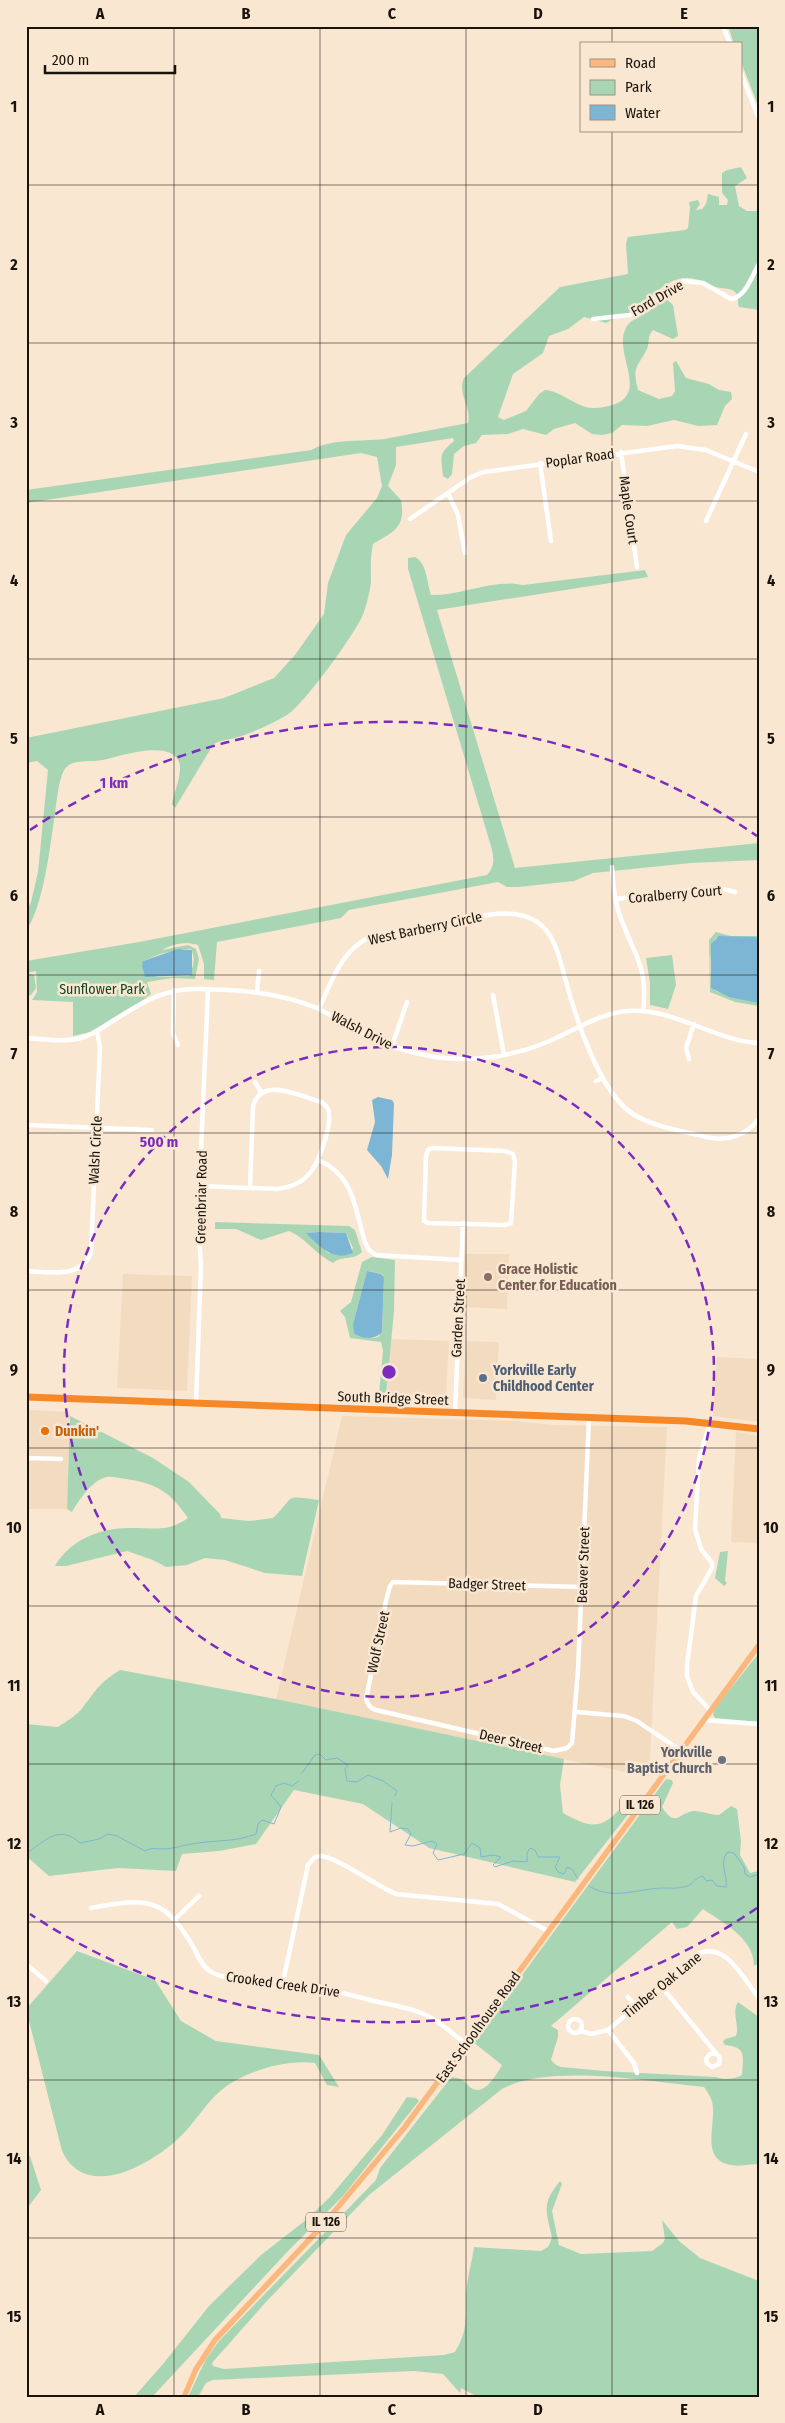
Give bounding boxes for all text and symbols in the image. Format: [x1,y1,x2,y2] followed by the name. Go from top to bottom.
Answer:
[95,4,105,23] text: A
[242,4,251,23] text: B
[388,4,397,23] text: C
[533,4,543,23] text: D
[680,4,688,23] text: E
[45,42,175,74] scale bar
[580,42,742,132] legend
[52,51,89,69] text: 200 m
[625,54,656,72] text: Road
[625,78,652,96] text: Park
[11,97,17,116] text: 1
[768,97,774,116] text: 1
[625,104,661,122] text: Water
[9,255,18,274] text: 2
[766,255,775,274] text: 2
[628,277,687,320] street label: Ford Drive
[9,413,18,432] text: 3
[766,413,775,432] text: 3
[545,445,616,472] street label: Poplar Road
[615,475,642,546] street label: Maple Court
[10,571,18,590] text: 4
[767,571,775,590] text: 4
[10,729,18,748] text: 5
[767,729,775,748] text: 5
[100,774,128,792] text: 1 km
[628,882,723,907] street label: Coralberry Court
[10,886,18,905] text: 6
[767,886,775,905] text: 6
[367,908,484,949] street label: West Barberry Circle
[59,981,145,998] park label: Sunflower Park
[328,1008,395,1053] street label: Walsh Drive
[11,1044,18,1063] text: 7
[768,1044,775,1063] text: 7
[85,1115,106,1185] street label: Walsh Circle
[140,1133,178,1151] text: 500 m
[192,1150,211,1244] street label: Greenbriar Road
[10,1202,19,1221] text: 8
[767,1202,776,1221] text: 8
[498,1261,617,1294] place label: Grace Holistic Center for Education
[482,1271,494,1283] marker: Grace Holistic Center for Education
[448,1278,469,1358] street label: Garden Street
[10,1360,18,1379] text: 9
[767,1360,775,1379] text: 9
[492,1362,595,1395] place label: Yorkville Early Childhood Center
[380,1363,398,1381] centre of rings
[477,1372,489,1384] marker: Yorkville Early Childhood Center
[337,1388,449,1409] street label: South Bridge Street
[55,1423,99,1440] place label: Dunkin'
[39,1425,51,1437] marker: Dunkin'
[6,1518,22,1537] text: 10
[763,1518,779,1537] text: 10
[574,1526,593,1604] street label: Beaver Street
[448,1575,527,1594] street label: Badger Street
[364,1609,393,1675] street label: Wolf Street
[7,1676,21,1695] text: 11
[764,1676,778,1695] text: 11
[478,1726,545,1757] street label: Deer Street
[627,1744,712,1777] place label: Yorkville Baptist Church
[716,1754,728,1766] marker: Yorkville Baptist Church
[620,1796,660,1814] road number: IL 126
[7,1834,22,1853] text: 12
[764,1834,779,1853] text: 12
[620,1949,705,2022] street label: Timber Oak Lane
[225,1968,341,2001] street label: Crooked Creek Drive
[432,1968,524,2086] street label: East Schoolhouse Road
[7,1992,22,2011] text: 13
[764,1992,779,2011] text: 13
[7,2149,22,2168] text: 14
[764,2149,779,2168] text: 14
[306,2212,346,2232] road number: IL 126
[7,2307,21,2326] text: 15
[764,2307,778,2326] text: 15
[95,2400,105,2419] text: A
[242,2400,251,2419] text: B
[388,2400,397,2419] text: C
[533,2400,543,2419] text: D
[680,2400,688,2419] text: E

